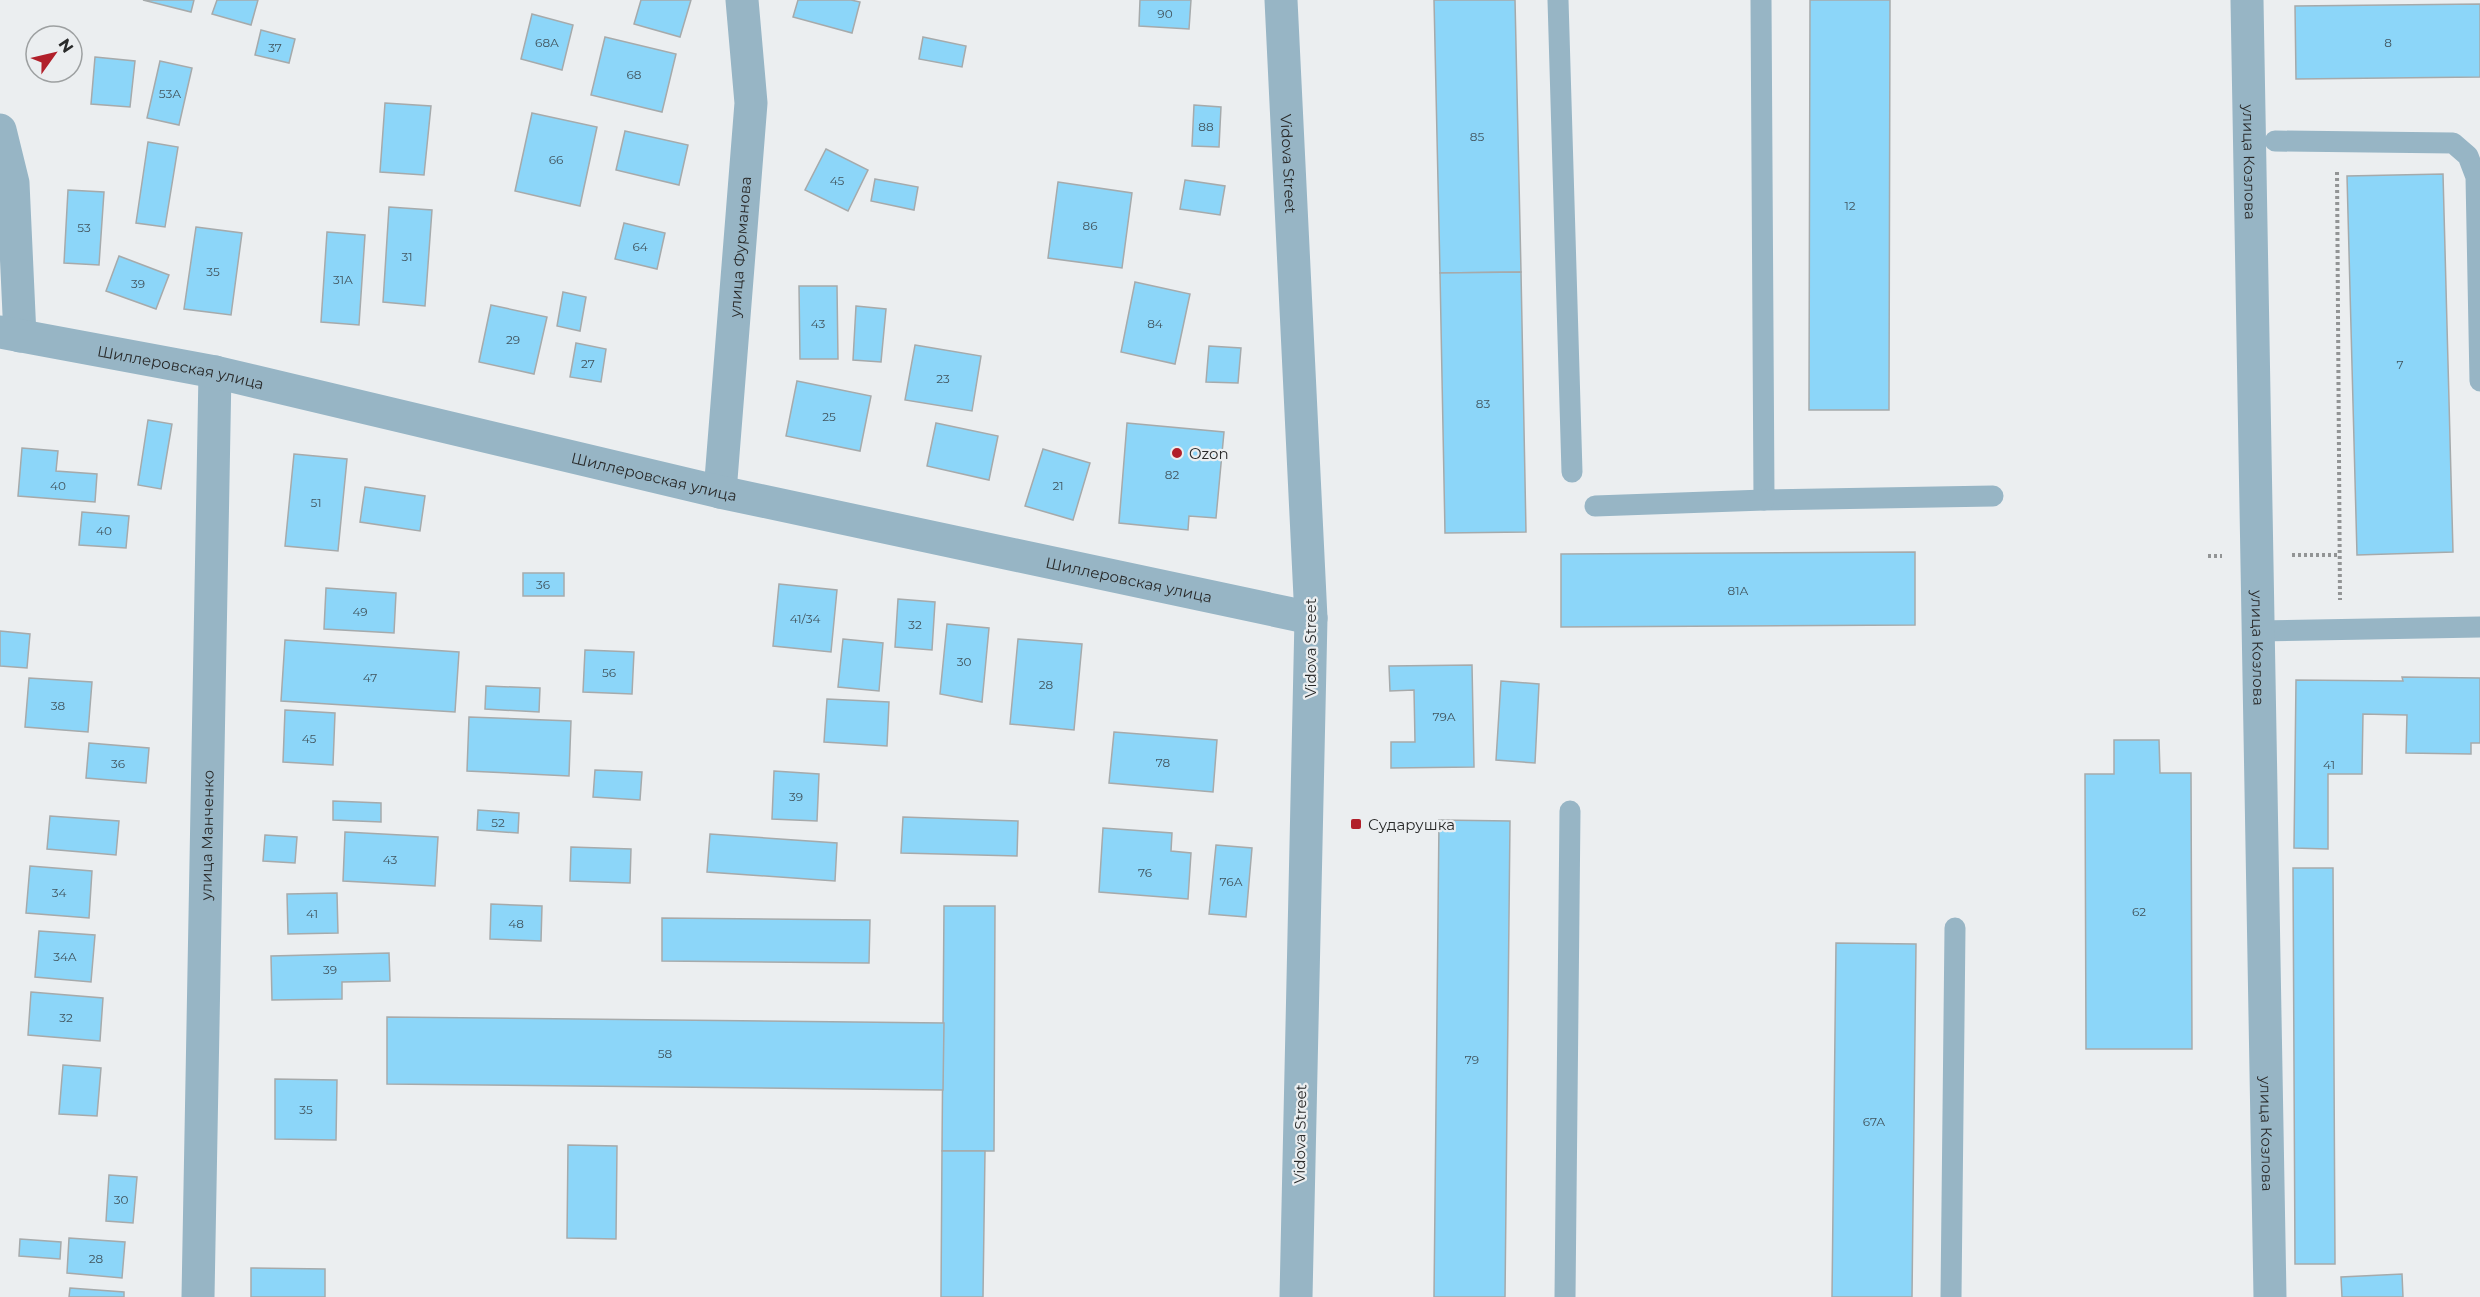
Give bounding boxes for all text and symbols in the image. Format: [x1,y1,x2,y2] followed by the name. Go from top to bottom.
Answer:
[1157,6,1173,21] house number: 90
[24,24,84,84] north arrow
[55,35,78,57] text: N
[535,35,559,50] house number: 68А
[2384,35,2392,50] house number: 8
[268,40,282,55] house number: 37
[627,67,642,82] house number: 68
[159,86,181,101] house number: 53А
[2239,103,2260,220] street label: улица Козлова
[1277,114,1301,214] street label: Vidova Street
[1198,119,1214,134] house number: 88
[1470,129,1484,144] house number: 85
[549,152,563,167] house number: 66
[830,173,845,188] house number: 45
[724,176,755,319] street label: улица Фурманова
[1844,198,1856,213] house number: 12
[1083,218,1097,233] house number: 86
[77,220,91,235] house number: 53
[632,239,648,254] house number: 64
[401,249,413,264] house number: 31
[206,264,220,279] house number: 35
[333,272,353,287] house number: 31А
[131,276,145,291] house number: 39
[811,316,825,331] house number: 43
[1147,316,1163,331] house number: 84
[506,332,520,347] house number: 29
[96,341,266,393] street label: Шиллеровская улица
[581,356,595,371] house number: 27
[2396,357,2404,372] house number: 7
[936,371,950,386] house number: 23
[1476,396,1490,411] house number: 83
[822,409,836,424] house number: 25
[1189,444,1229,463] place label: Ozon
[1170,446,1184,460] marker: Ozon
[569,447,739,505] street label: Шиллеровская улица
[1165,467,1179,482] house number: 82
[50,478,66,493] house number: 40
[1052,478,1064,493] house number: 21
[310,495,322,510] house number: 51
[96,523,112,538] house number: 40
[1044,552,1214,606] street label: Шиллеровская улица
[536,577,550,592] house number: 36
[1728,583,1749,598] house number: 81А
[2248,589,2269,706] street label: улица Козлова
[1301,598,1320,698] street label: Vidova Street
[352,604,368,619] house number: 49
[790,611,820,626] house number: 41/34
[908,617,922,632] house number: 32
[957,654,971,669] house number: 30
[602,665,616,680] house number: 56
[363,670,377,685] house number: 47
[1039,677,1054,692] house number: 28
[51,698,66,713] house number: 38
[1432,709,1456,724] house number: 79А
[302,731,317,746] house number: 45
[1156,755,1171,770] house number: 78
[111,756,125,771] house number: 36
[2323,757,2335,772] house number: 41
[196,770,217,902] street label: улица Манченко
[789,789,803,804] house number: 39
[491,815,505,830] house number: 52
[1368,815,1455,834] place label: Сударушка
[1349,817,1363,831] marker: Сударушка
[383,852,397,867] house number: 43
[1138,865,1152,880] house number: 76
[1219,874,1243,889] house number: 76А
[52,885,66,900] house number: 34
[2132,904,2146,919] house number: 62
[306,906,318,921] house number: 41
[508,916,524,931] house number: 48
[53,949,77,964] house number: 34А
[323,962,337,977] house number: 39
[59,1010,73,1025] house number: 32
[658,1046,673,1061] house number: 58
[1465,1052,1479,1067] house number: 79
[2257,1075,2278,1192] street label: улица Козлова
[1290,1084,1310,1184] street label: Vidova Street
[299,1102,313,1117] house number: 35
[1863,1114,1885,1129] house number: 67А
[114,1192,128,1207] house number: 30
[89,1251,104,1266] house number: 28

